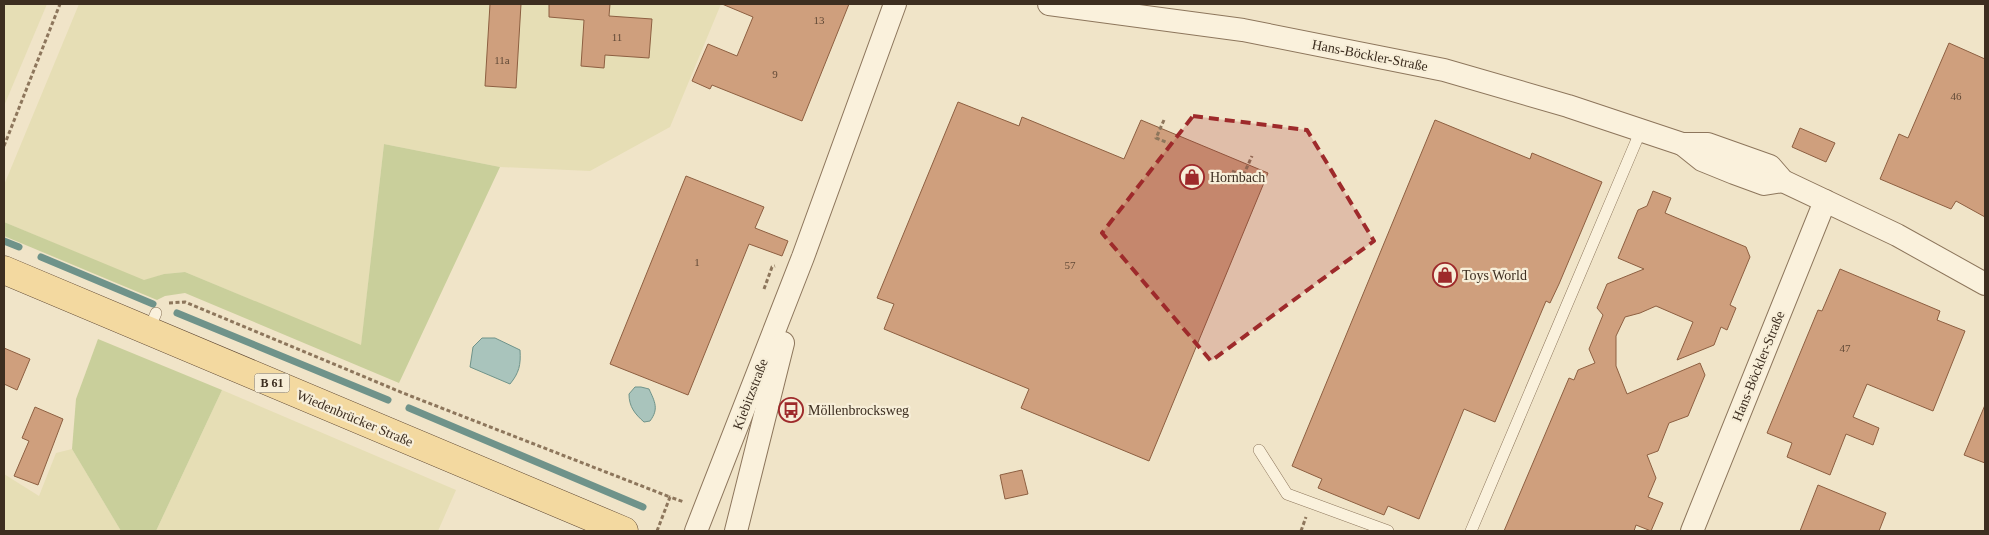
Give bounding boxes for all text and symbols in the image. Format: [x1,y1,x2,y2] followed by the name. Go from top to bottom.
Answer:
[814,14,825,26] house number: 13
[612,31,622,43] house number: 11
[1311,37,1429,74] street label: Hans-Böckler-Straße
[494,54,510,66] house number: 11a
[772,68,778,80] house number: 9
[1951,90,1962,102] house number: 46
[1179,164,1205,190] shop icon: Hornbach
[1210,170,1265,185] place label: Hornbach
[694,256,700,268] house number: 1
[1065,259,1076,271] house number: 57
[1432,262,1458,288] shop icon: Toys World
[1462,268,1527,283] place label: Toys World
[1729,309,1788,424] street label: Hans-Böckler-Straße
[1840,342,1851,354] house number: 47
[730,357,771,432] street label: Kiebitzstraße
[254,373,290,392] road number: B 61
[294,387,415,450] street label: Wiedenbrücker Straße
[778,397,804,423] bus stop icon: Möllenbrocksweg
[808,403,909,418] place label: Möllenbrocksweg

